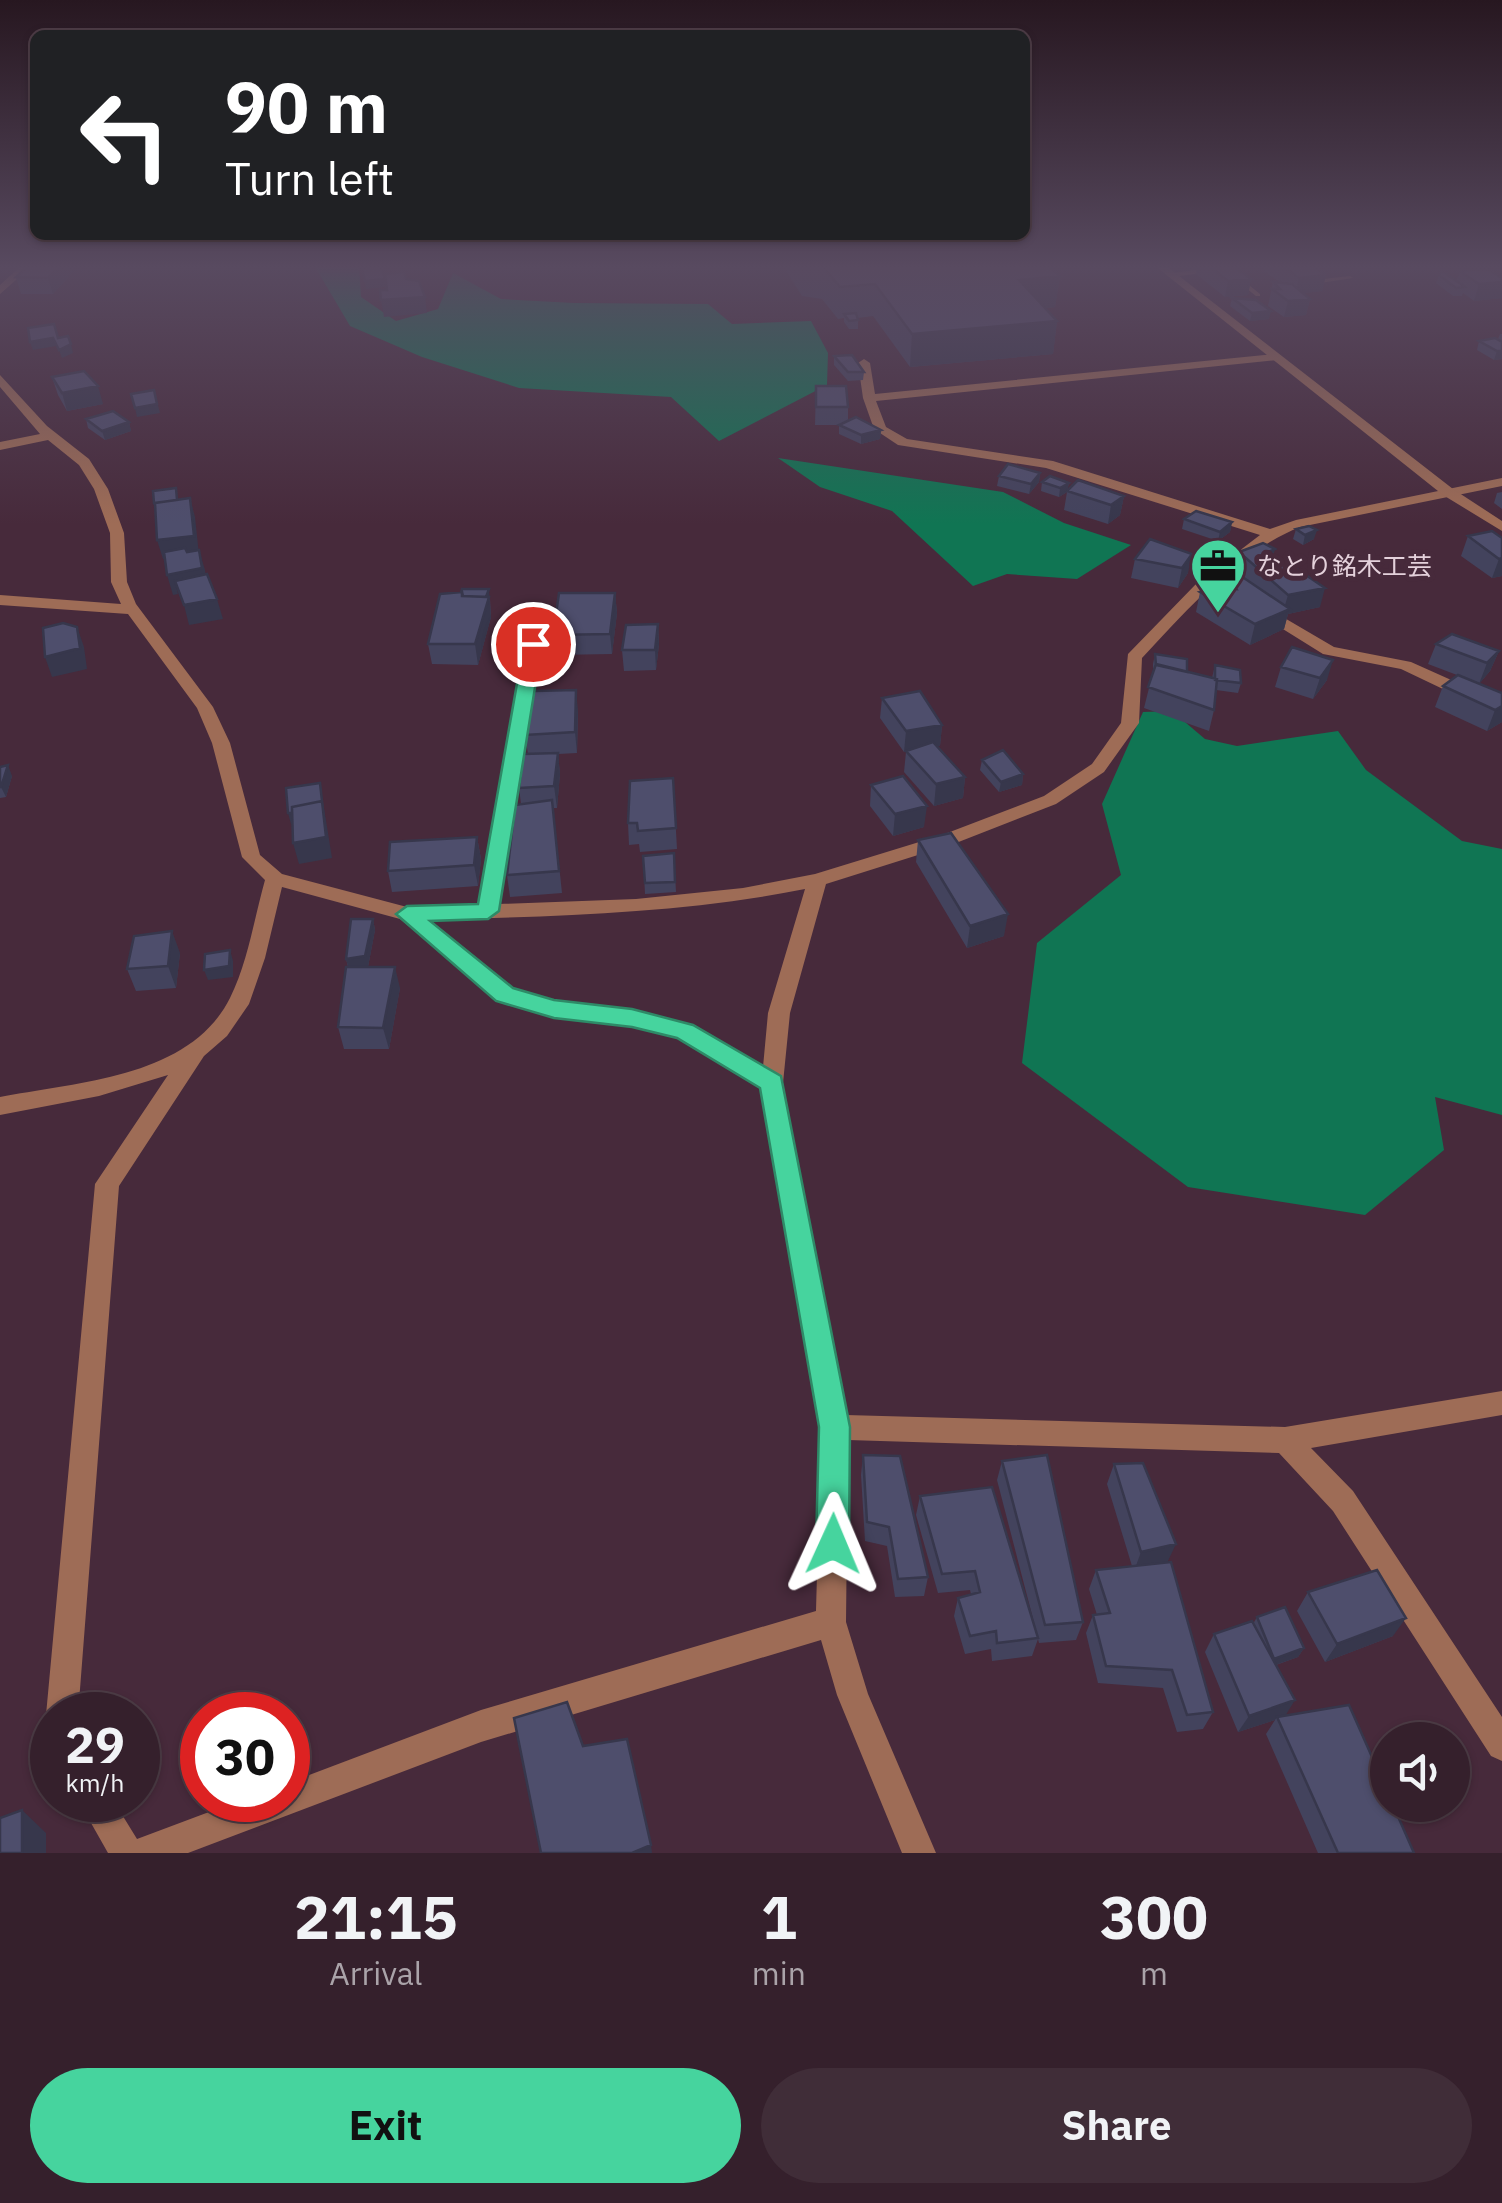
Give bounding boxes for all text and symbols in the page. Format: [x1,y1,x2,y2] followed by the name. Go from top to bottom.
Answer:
[225,61,388,152] text: 90 m
[60,70,190,200] icon: left
[225,149,394,207] text: Turn left
[1188,536,1248,615] office icon: なとり銘木工芸
[1257,549,1432,582] place label: なとり銘木工芸
[491,602,576,687] pin
[506,617,561,672] icon: arrive
[781,1492,885,1596] position arrow
[180,1692,310,1822] speed limit sign: 30
[65,1712,125,1777] text: 29
[1370,1722,1470,1822] map controls
[1370,1722,1470,1822] button: sound
[66,1766,124,1799] text: km/h
[294,1877,458,1956] text: 21:15
[761,1877,797,1956] text: 1
[1100,1877,1208,1956] text: 300
[329,1952,423,1994] text: Arrival
[752,1952,806,1994] text: min
[1140,1952,1168,1994] text: m
[30,2068,741,2183] button: Exit
[761,2068,1472,2183] button: Share

